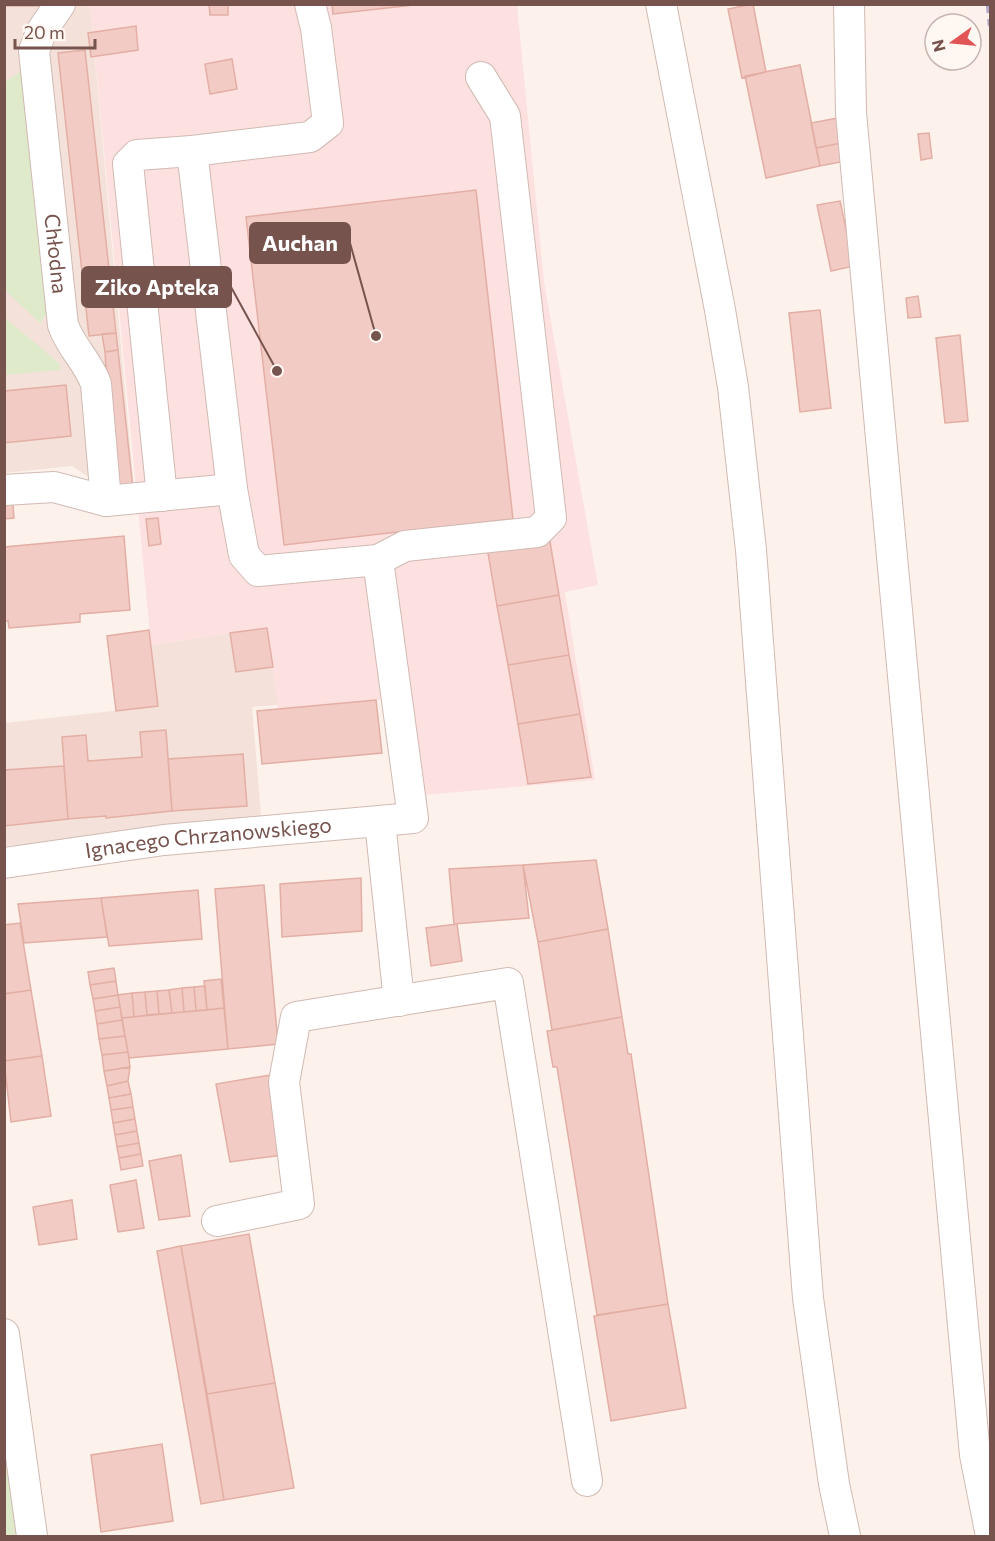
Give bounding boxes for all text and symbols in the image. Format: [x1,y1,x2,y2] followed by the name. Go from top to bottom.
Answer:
[15,12,94,50] scale bar
[923,12,983,72] north arrow
[24,21,65,43] text: 20 m
[927,38,949,54] text: N
[40,212,74,295] street label: Chłodna
[250,223,350,263] callout: Auchan
[262,229,338,256] text: Auchan
[82,267,231,307] callout: Ziko Apteka
[95,273,219,300] text: Ziko Apteka
[83,811,333,862] street label: Ignacego Chrzanowskiego

